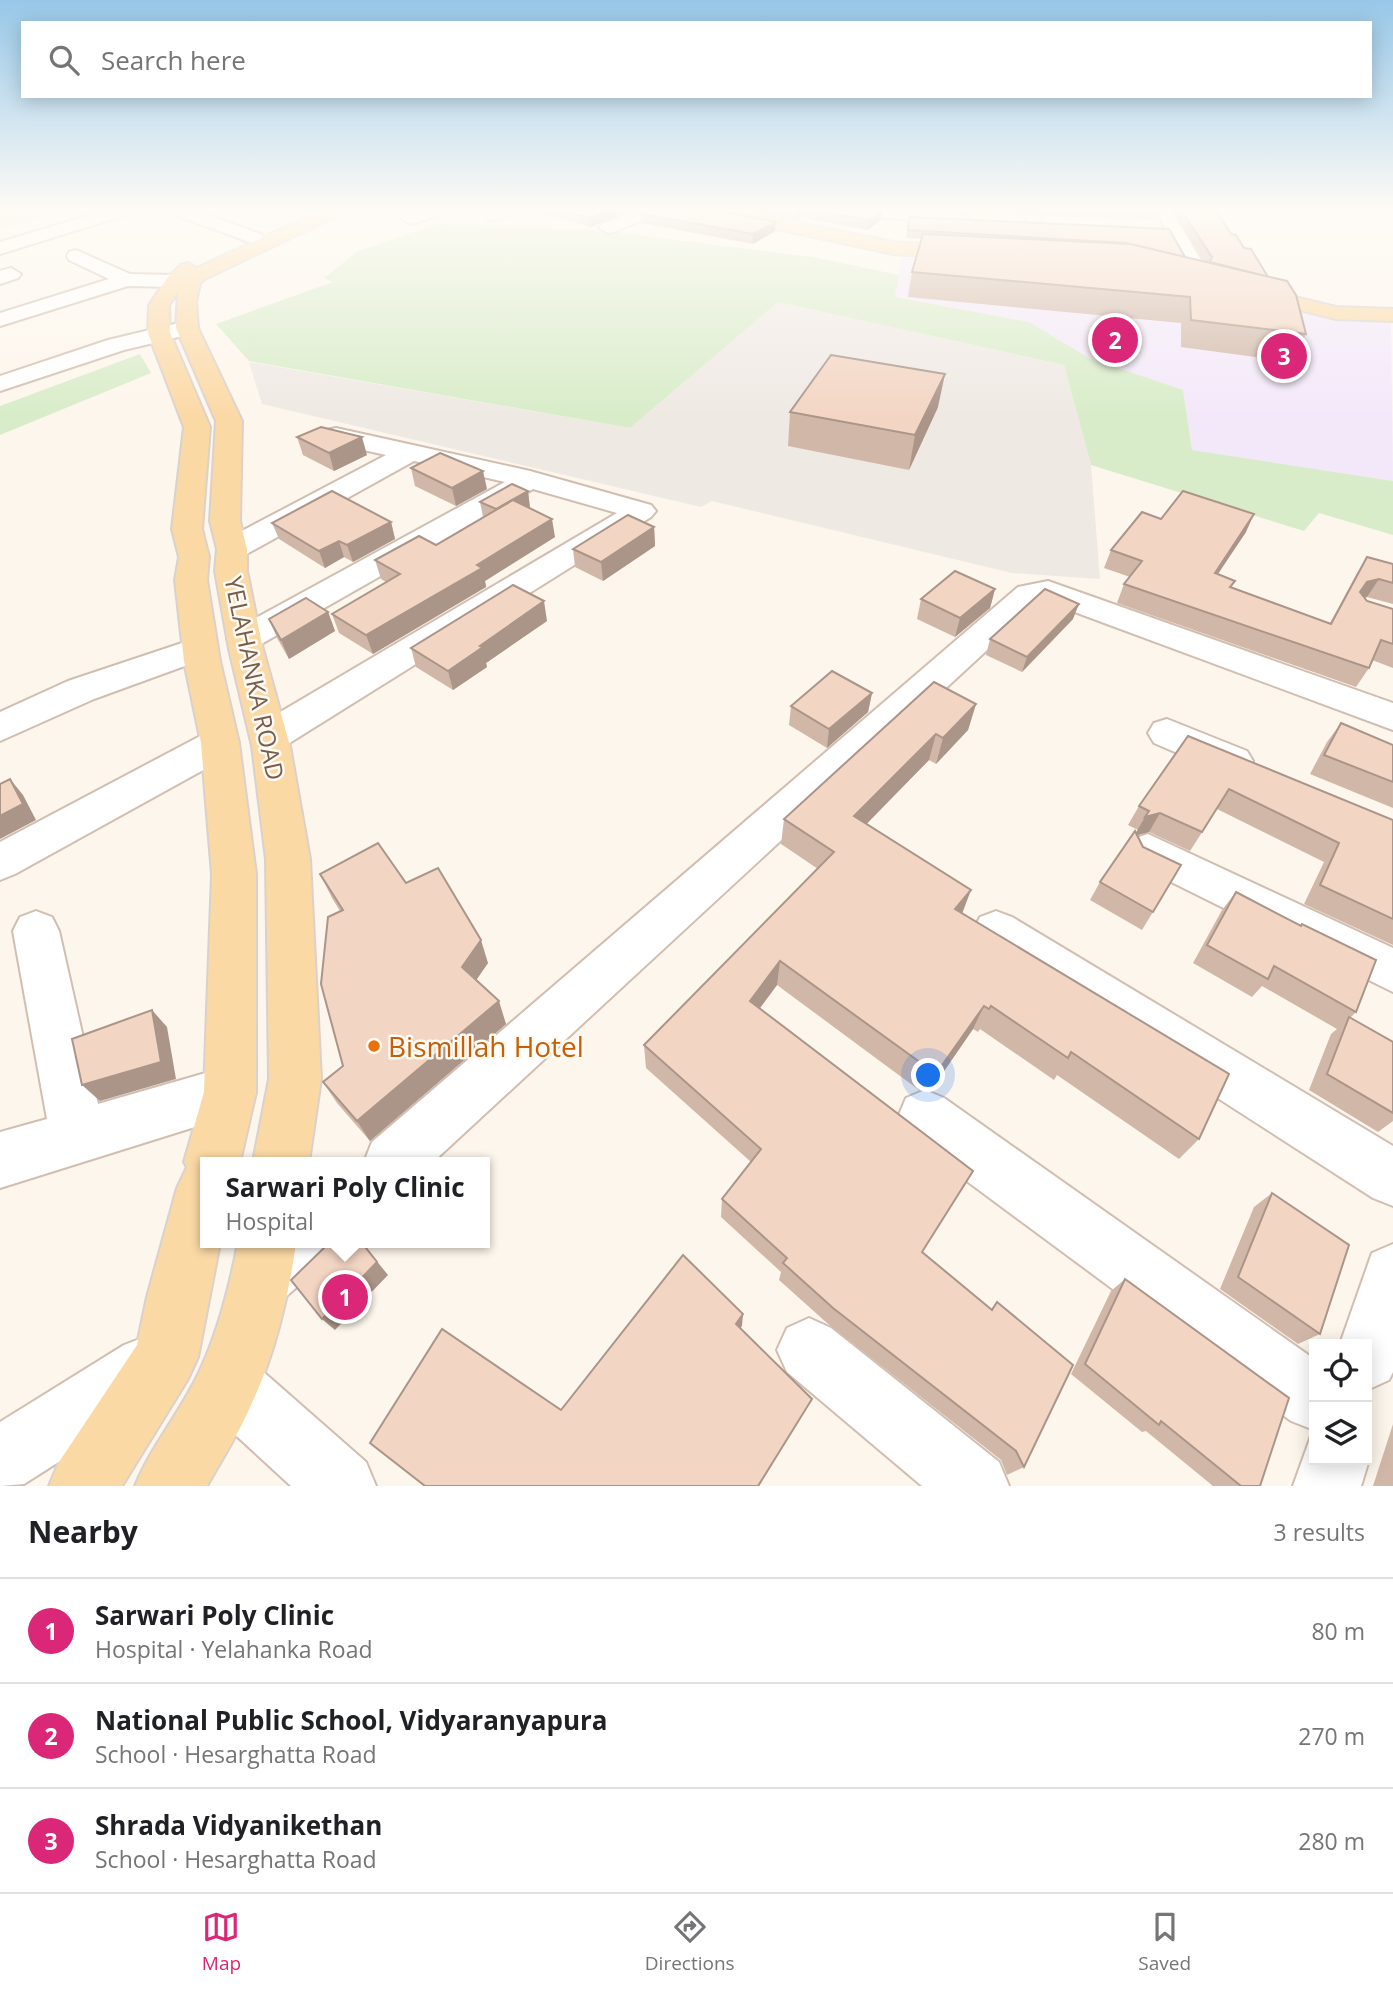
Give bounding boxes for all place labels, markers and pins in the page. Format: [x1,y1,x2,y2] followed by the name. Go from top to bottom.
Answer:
[1092,314,1138,366] pin: 2
[1261,330,1307,382] pin: 3
[388,1027,584,1065] place label: Bismillah Hotel
[366,1038,382,1054] marker: Bismillah Hotel
[322,1271,368,1323] pin: 1

